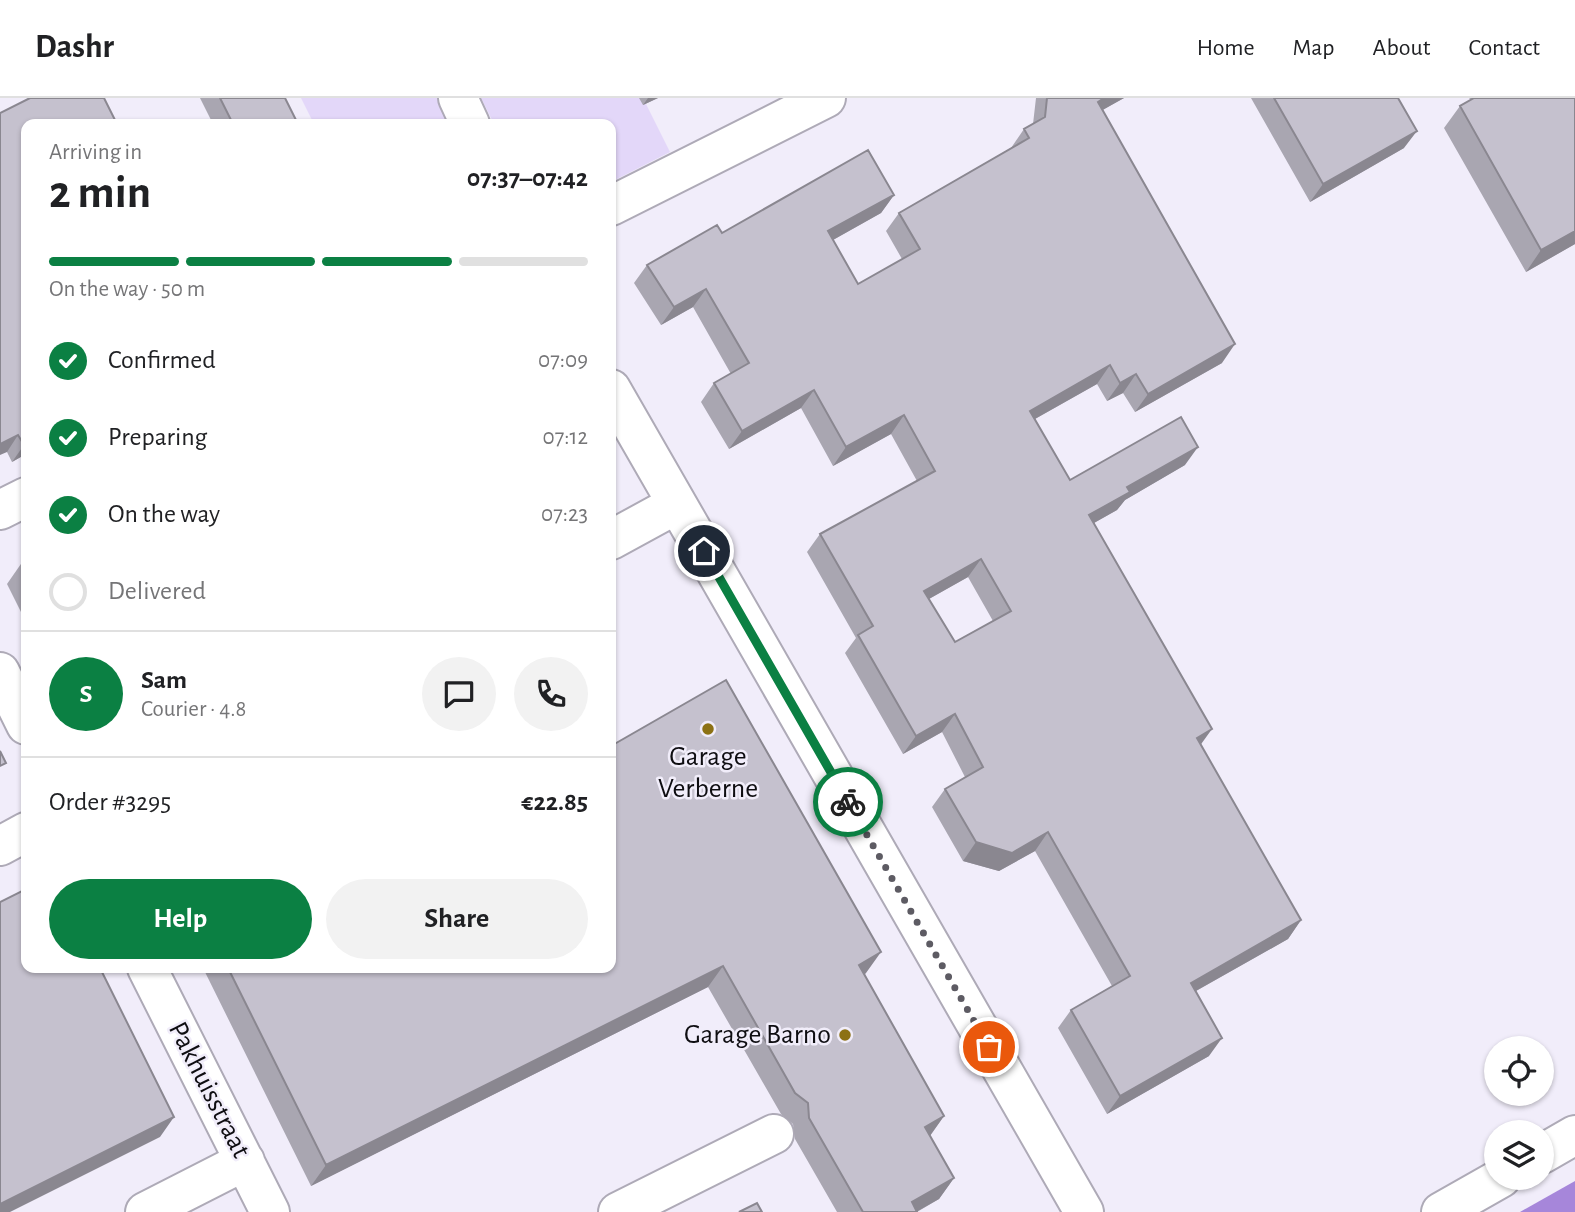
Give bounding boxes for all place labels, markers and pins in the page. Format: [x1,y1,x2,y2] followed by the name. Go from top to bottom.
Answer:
[674,521,734,581] pin
[700,721,716,737] marker: Garage Verberne
[658,743,758,803] place label: Garage Verberne
[959,1017,1019,1077] pin
[684,1021,831,1049] place label: Garage Barno
[837,1027,853,1043] marker: Garage Barno

